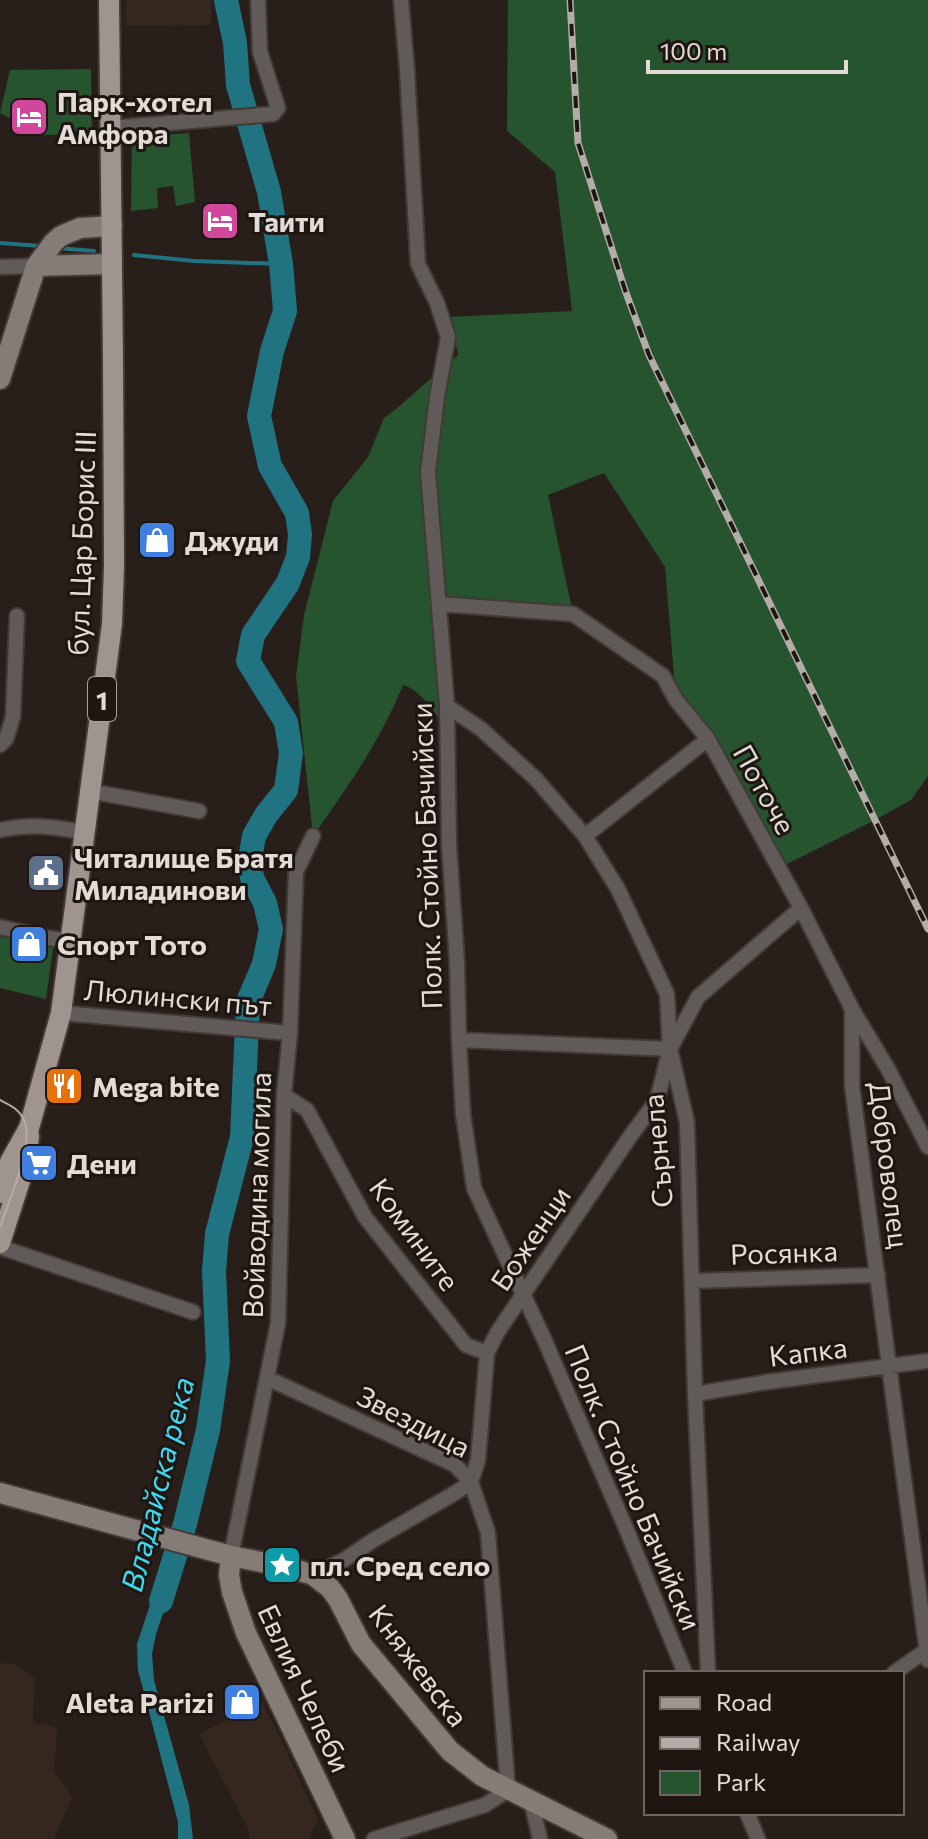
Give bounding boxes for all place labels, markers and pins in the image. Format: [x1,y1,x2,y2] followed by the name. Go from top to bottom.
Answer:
[57,84,212,150] place label: Парк-хотел Амфора
[8,96,50,138] hotel icon: Парк-хотел Амфора
[199,200,241,242] hotel icon: Таити
[248,204,325,238] place label: Таити
[136,519,178,561] shop icon: Джуди
[185,523,279,557] place label: Джуди
[74,840,294,906] place label: Читалище Братя Миладинови
[25,852,67,894] public building icon: Читалище Братя Миладинови
[8,923,50,965] shop icon: Спорт Тото
[57,927,207,961] place label: Спорт Тото
[43,1065,85,1107] restaurant icon: Mega bite
[92,1069,220,1103] place label: Mega bite
[18,1142,60,1184] supermarket icon: Дени
[67,1146,137,1180] place label: Дени
[261,1544,303,1586] place icon: пл. Сред село
[310,1548,490,1582] place label: пл. Сред село
[221,1681,263,1723] shop icon: Aleta Parizi
[65,1685,214,1719] place label: Aleta Parizi

